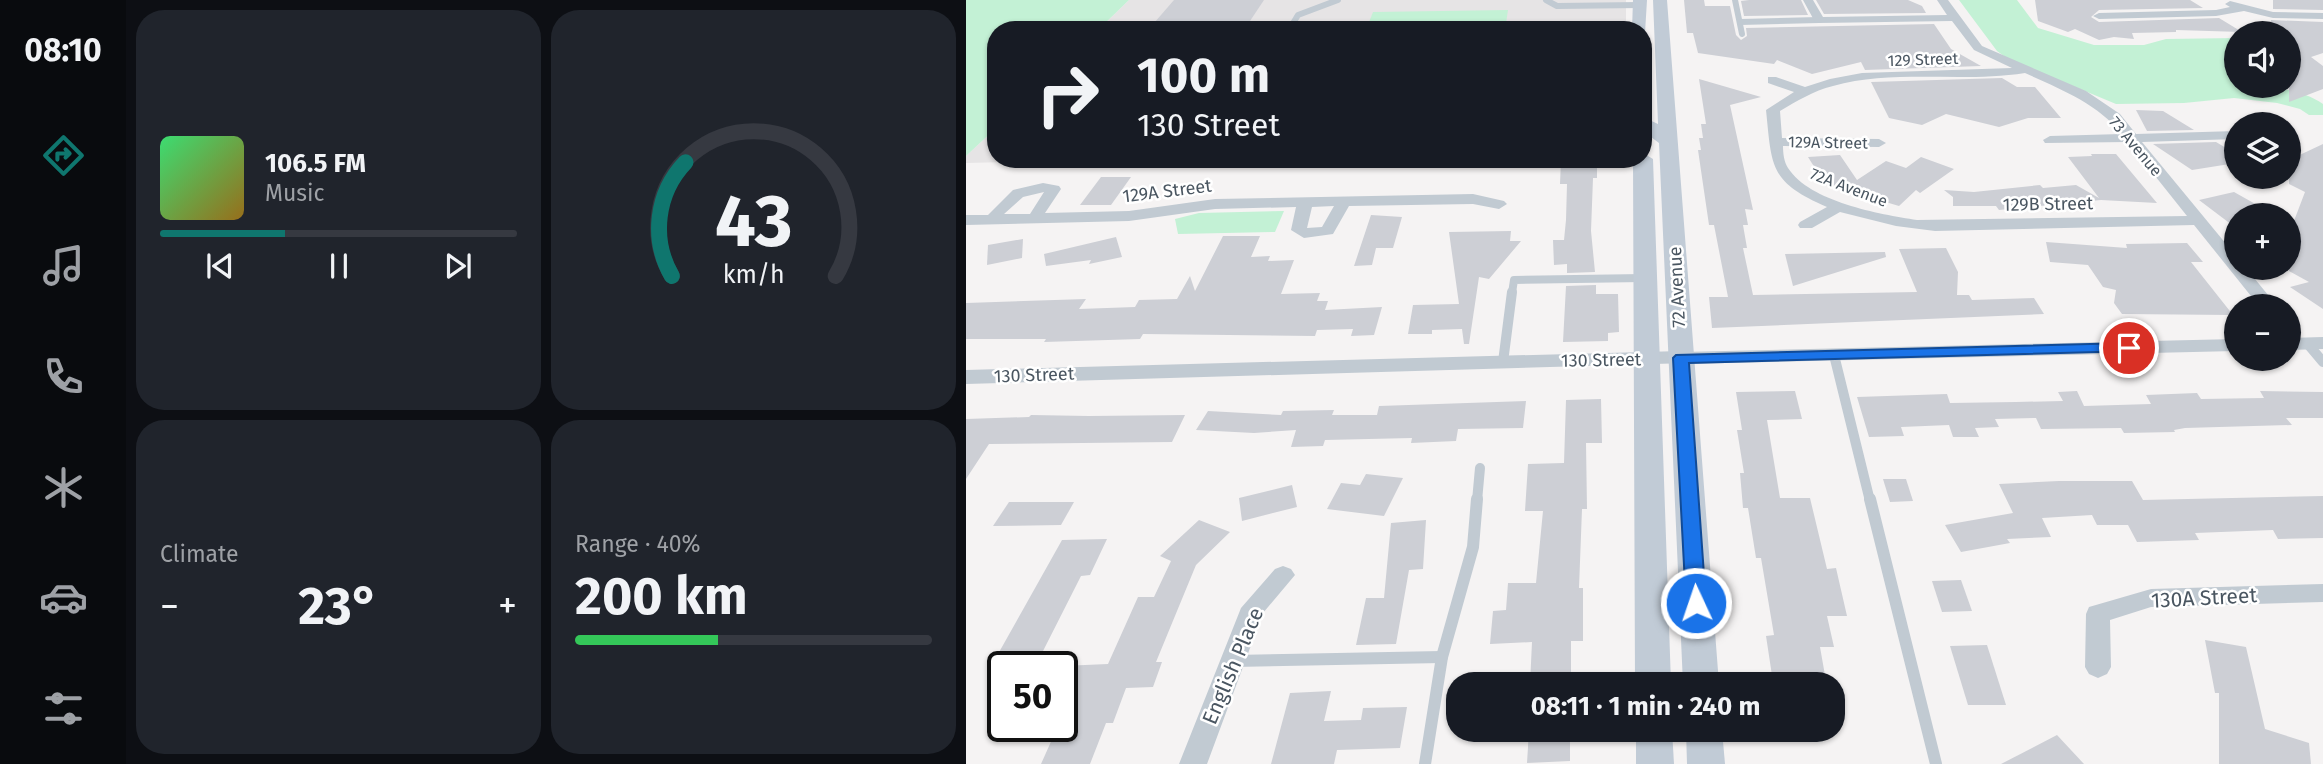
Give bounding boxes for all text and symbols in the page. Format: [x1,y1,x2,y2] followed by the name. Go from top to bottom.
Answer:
[2224,21,2301,371] map controls
[2224,21,2301,98] button: sound
[24,31,102,69] text: 08:10
[1137,46,1270,105] text: 100 m
[1022,49,1113,140] icon: right
[1887,49,1959,70] street label: 129 Street
[1137,106,1280,144] text: 130 Street
[2224,112,2301,189] button: layers
[2105,113,2166,180] street label: 73 Avenue
[39,131,88,180] icon: directions
[1788,132,1868,153] street label: 129A Street
[265,148,366,179] text: 106.5 FM
[1807,164,1890,211] street label: 72A Avenue
[1121,175,1213,207] street label: 129A Street
[265,179,325,207] text: Music
[715,179,792,266] text: 43
[2003,192,2094,216] street label: 129B Street
[2224,203,2301,280] button: +
[39,241,88,290] icon: music
[1664,246,1690,328] street label: 72 Avenue
[201,247,239,285] icon: previous
[320,247,358,285] icon: pause
[439,247,477,285] icon: next
[723,260,784,290] text: km/h
[2224,294,2301,371] button: −
[2099,318,2159,378] pin
[2110,329,2148,367] icon: arrive
[1561,348,1642,372] street label: 130 Street
[39,352,88,401] icon: phone
[993,363,1075,387] street label: 130 Street
[39,463,88,512] icon: climate
[575,530,701,558] text: Range · 40%
[160,540,239,568] text: Climate
[575,565,748,628] text: 200 km
[1659,566,1733,640] position arrow
[39,573,88,622] icon: car
[298,575,379,638] text: 23°
[2150,582,2258,614] street label: 130A Street
[160,583,179,629] text: −
[498,583,517,629] text: +
[1197,604,1269,728] street label: English Place
[987,651,1078,742] speed limit sign: 50
[39,684,88,733] icon: filters
[1531,691,1760,722] text: 08:11 · 1 min · 240 m

